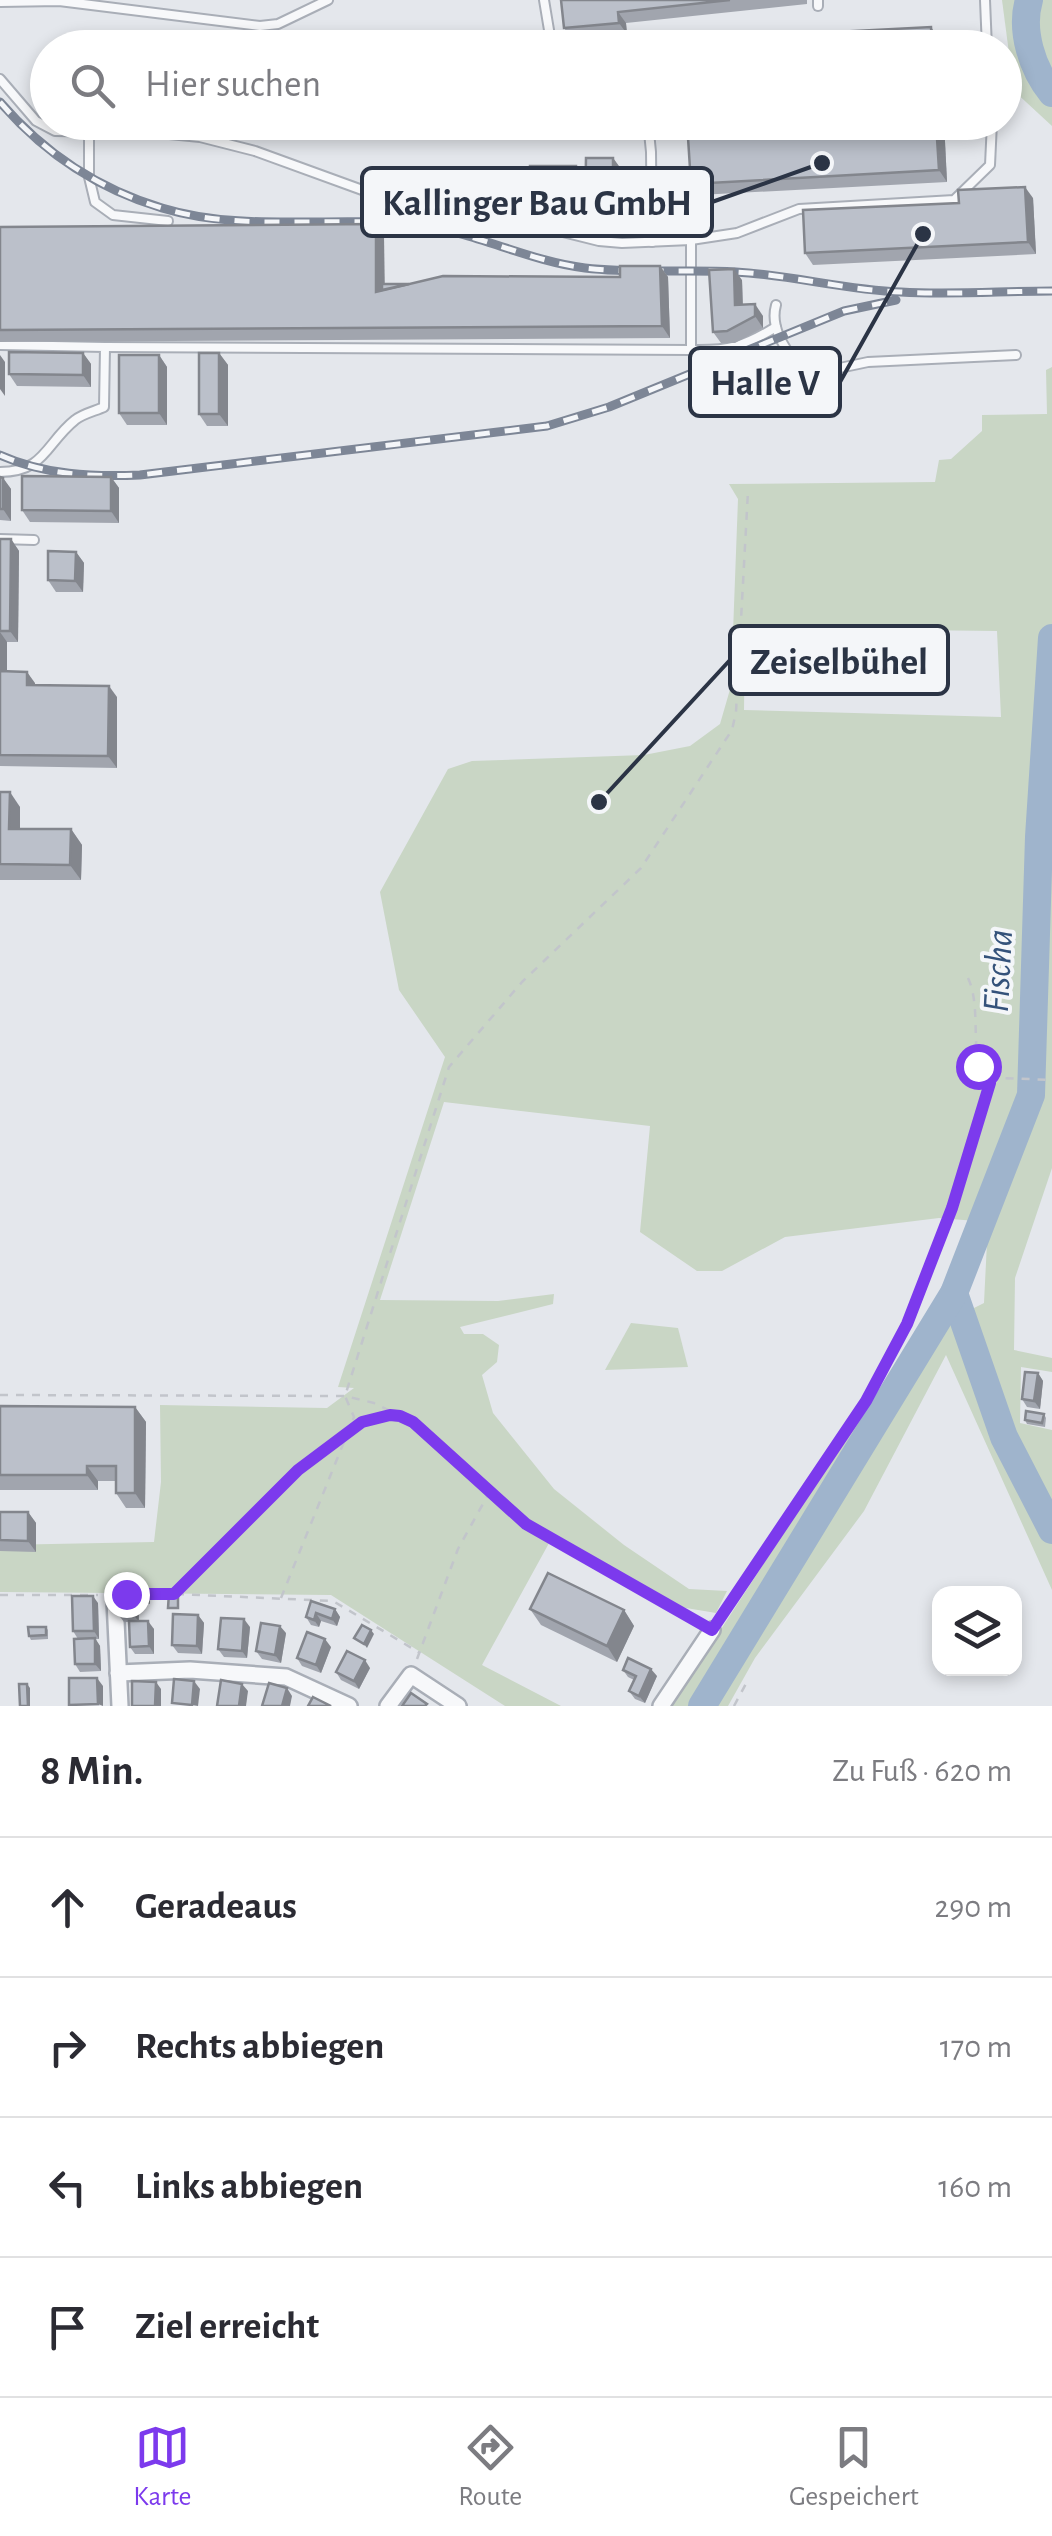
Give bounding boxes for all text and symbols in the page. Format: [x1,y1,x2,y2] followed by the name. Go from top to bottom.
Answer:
[30,30,1022,140] search box
[65,58,120,113] icon: search
[145,66,321,104] text: Hier suchen
[362,168,712,236] callout: Kallinger Bau GmbH
[382,185,692,223] text: Kallinger Bau GmbH
[690,348,840,416] callout: Halle V
[710,365,821,403] text: Halle V
[730,626,948,694] callout: Zeiselbühel
[750,644,928,682] text: Zeiselbühel
[978,928,1020,1014] water label: Fischa
[956,1044,1002,1090] route start
[104,1572,150,1618] route end
[932,1586,1022,1676] map controls
[932,1586,1022,1676] button: layers
[40,1750,143,1792] text: 8 Min.
[832,1755,1012,1787] text: Zu Fuß · 620 m
[40,1880,95,1935] icon: ahead
[135,1888,297,1926] text: Geradeaus
[935,1891,1012,1923] text: 290 m
[40,2020,95,2075] icon: right
[135,2028,384,2066] text: Rechts abbiegen
[940,2031,1012,2063] text: 170 m
[40,2160,95,2215] icon: left
[135,2168,363,2206] text: Links abbiegen
[938,2171,1012,2203] text: 160 m
[40,2300,95,2355] icon: arrive
[135,2308,319,2346] text: Ziel erreicht
[133,2420,192,2514] tab: Karte
[458,2420,522,2514] tab: Route
[789,2420,919,2514] tab: Gespeichert

